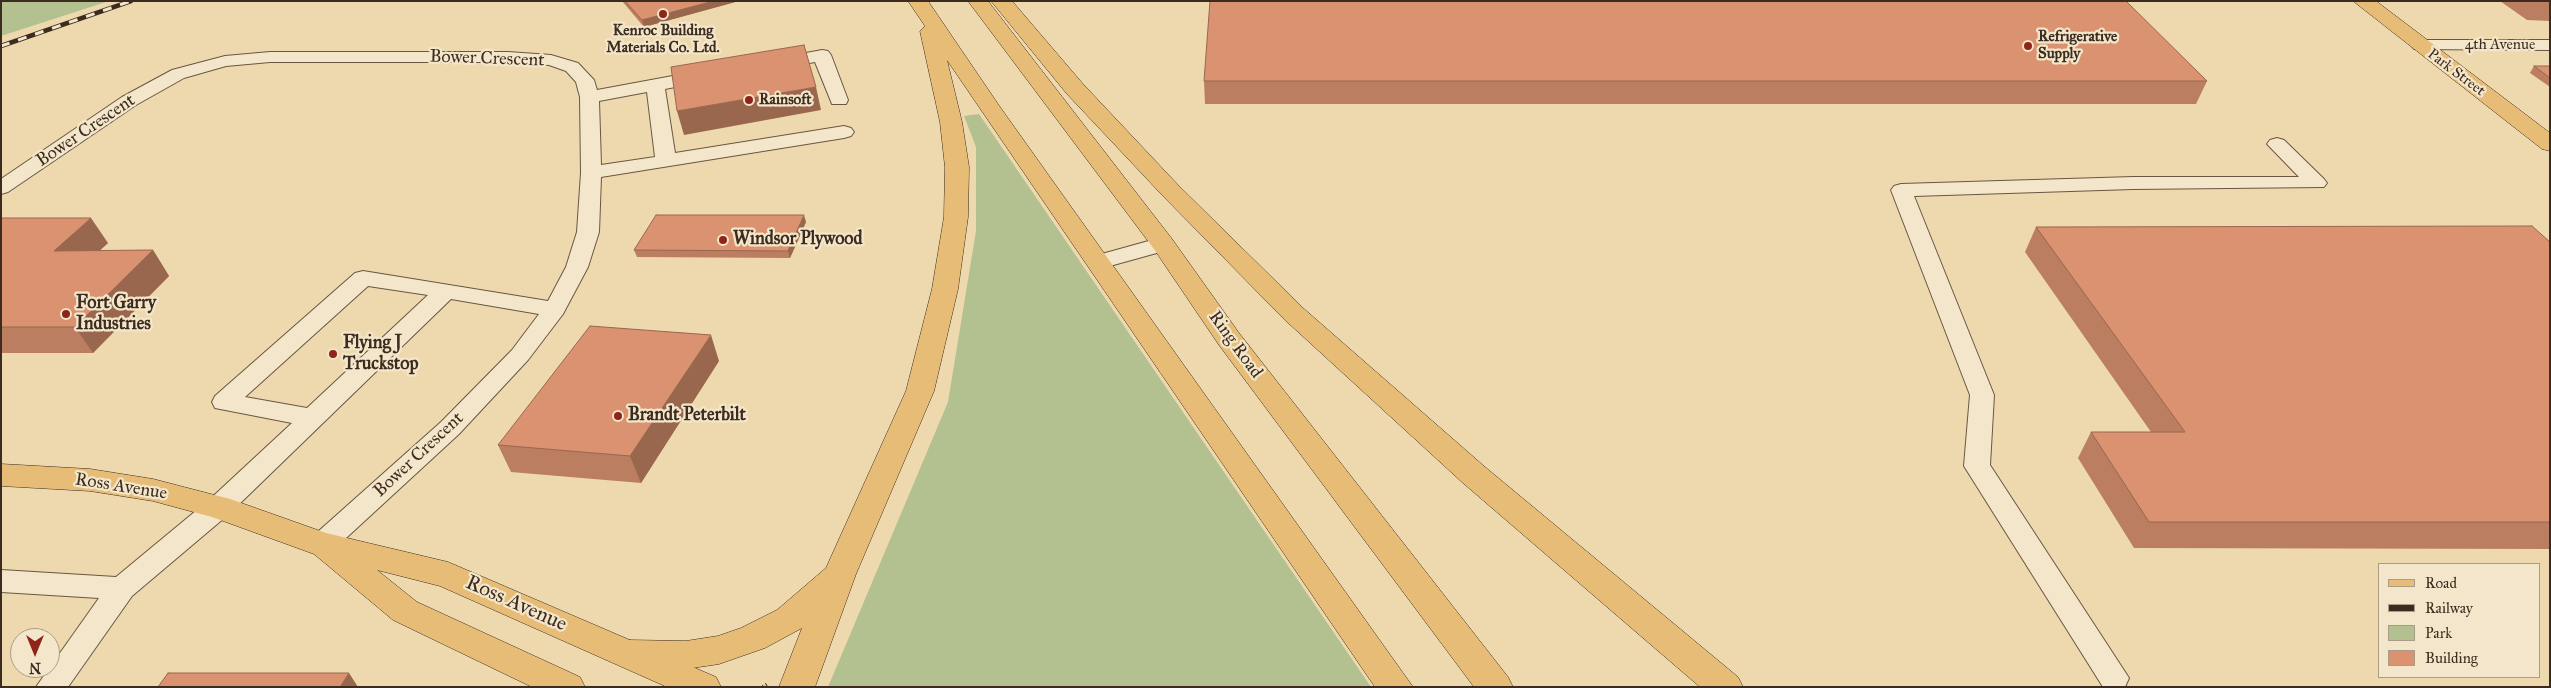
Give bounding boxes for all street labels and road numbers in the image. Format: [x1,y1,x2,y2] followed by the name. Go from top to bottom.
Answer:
[2465,36,2535,54] street label: 4th Avenue
[2424,45,2488,101] street label: Park Street
[429,46,545,72] street label: Bower Crescent
[32,90,140,172] street label: Bower Crescent
[1203,307,1267,383] street label: Ring Road
[370,408,468,502] street label: Bower Crescent
[73,469,169,505] street label: Ross Avenue
[461,570,571,638] street label: Ross Avenue

